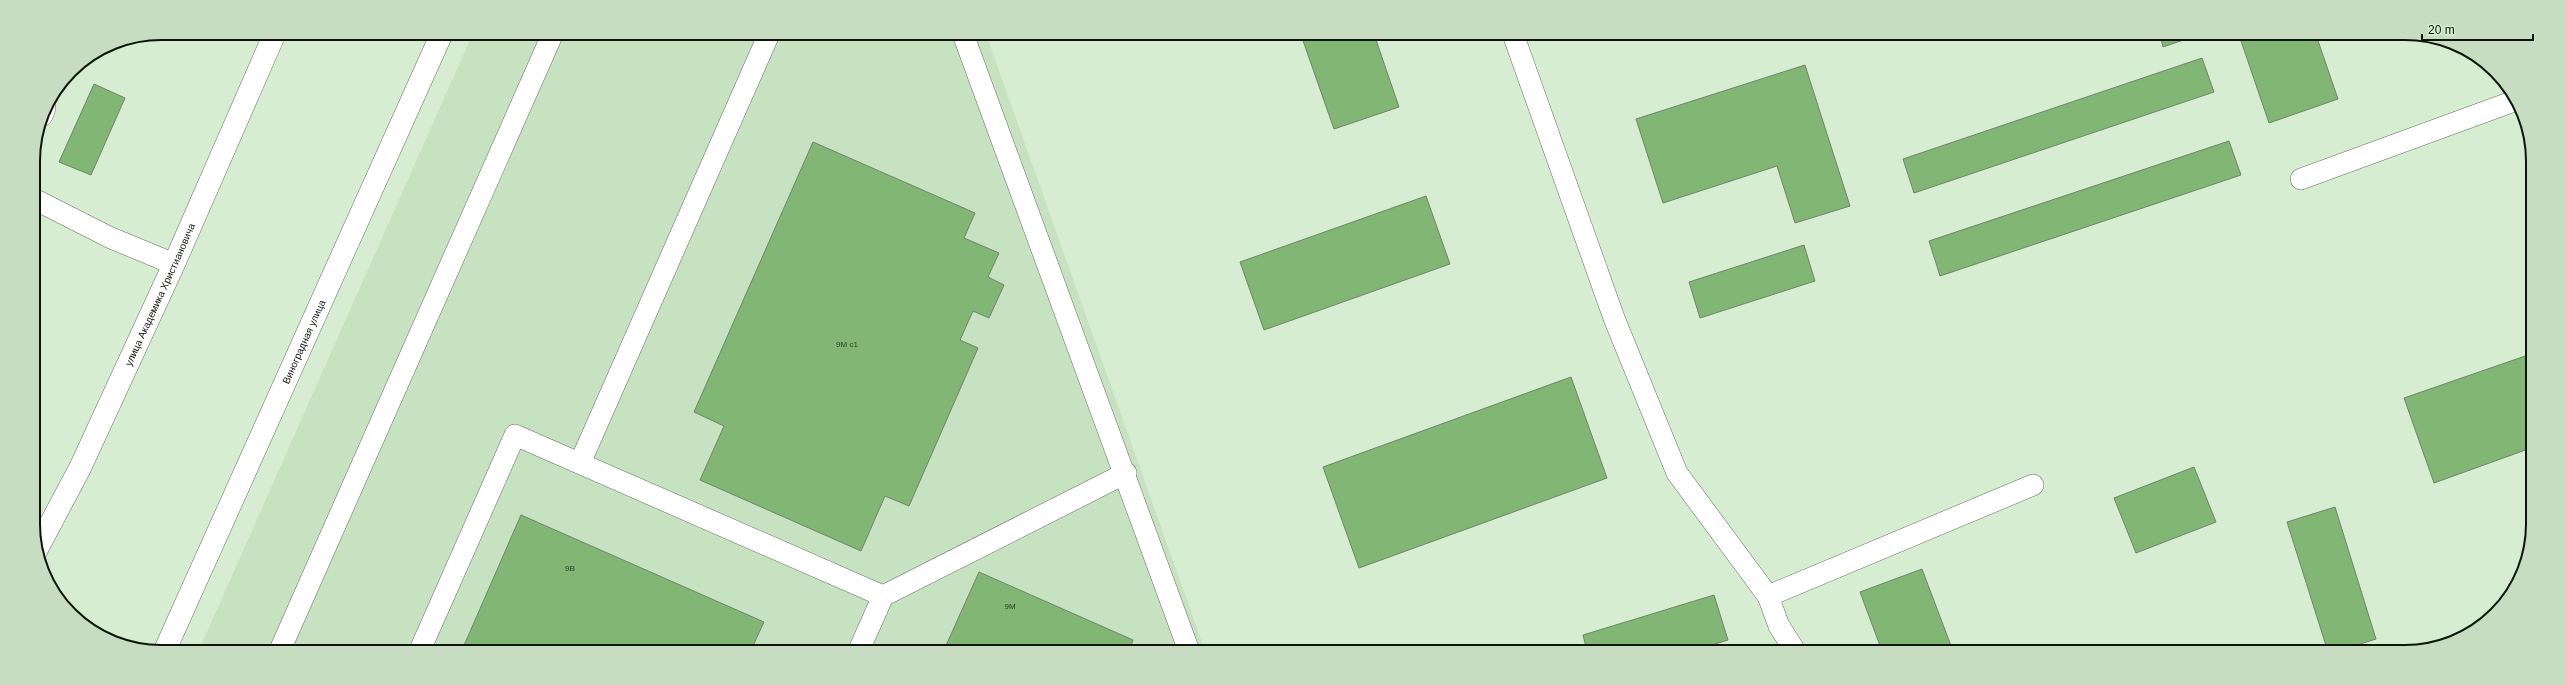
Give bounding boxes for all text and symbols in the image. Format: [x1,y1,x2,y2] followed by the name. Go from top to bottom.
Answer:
[2422,16,2533,42] scale bar
[2428,23,2455,37] text: 20 m
[122,221,197,367] street label: улица Академика Христиановича
[280,298,327,385] street label: Виноградная улица
[836,340,858,349] house number: 9М с1
[565,564,575,573] house number: 9В
[1004,602,1016,611] house number: 9М

